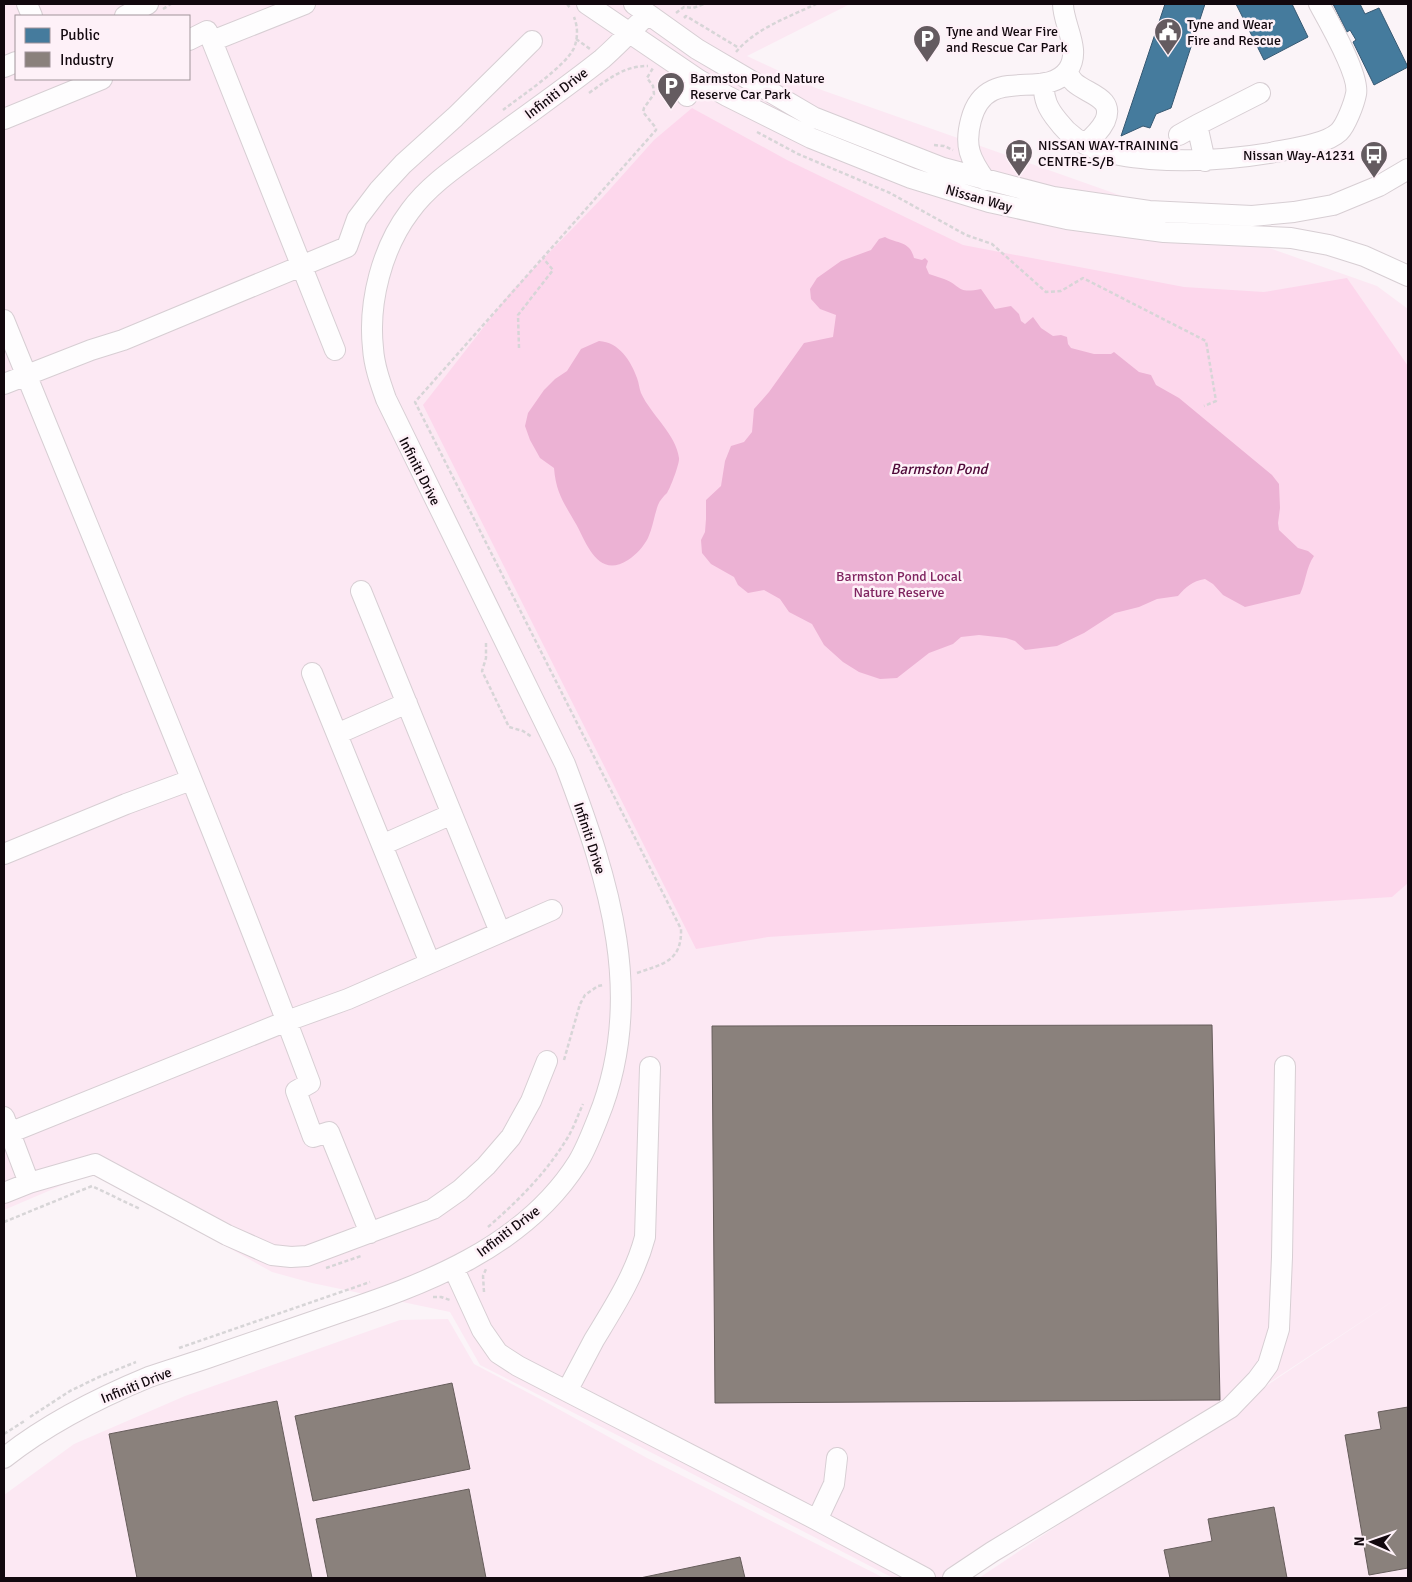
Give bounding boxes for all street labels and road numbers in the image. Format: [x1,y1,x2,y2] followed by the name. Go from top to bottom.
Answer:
[521,64,591,123] street label: Infiniti Drive
[944,181,1014,216] street label: Nissan Way
[395,434,444,508] street label: Infiniti Drive
[570,800,609,876] street label: Infiniti Drive
[473,1202,543,1261] street label: Infiniti Drive
[98,1364,174,1407] street label: Infiniti Drive

